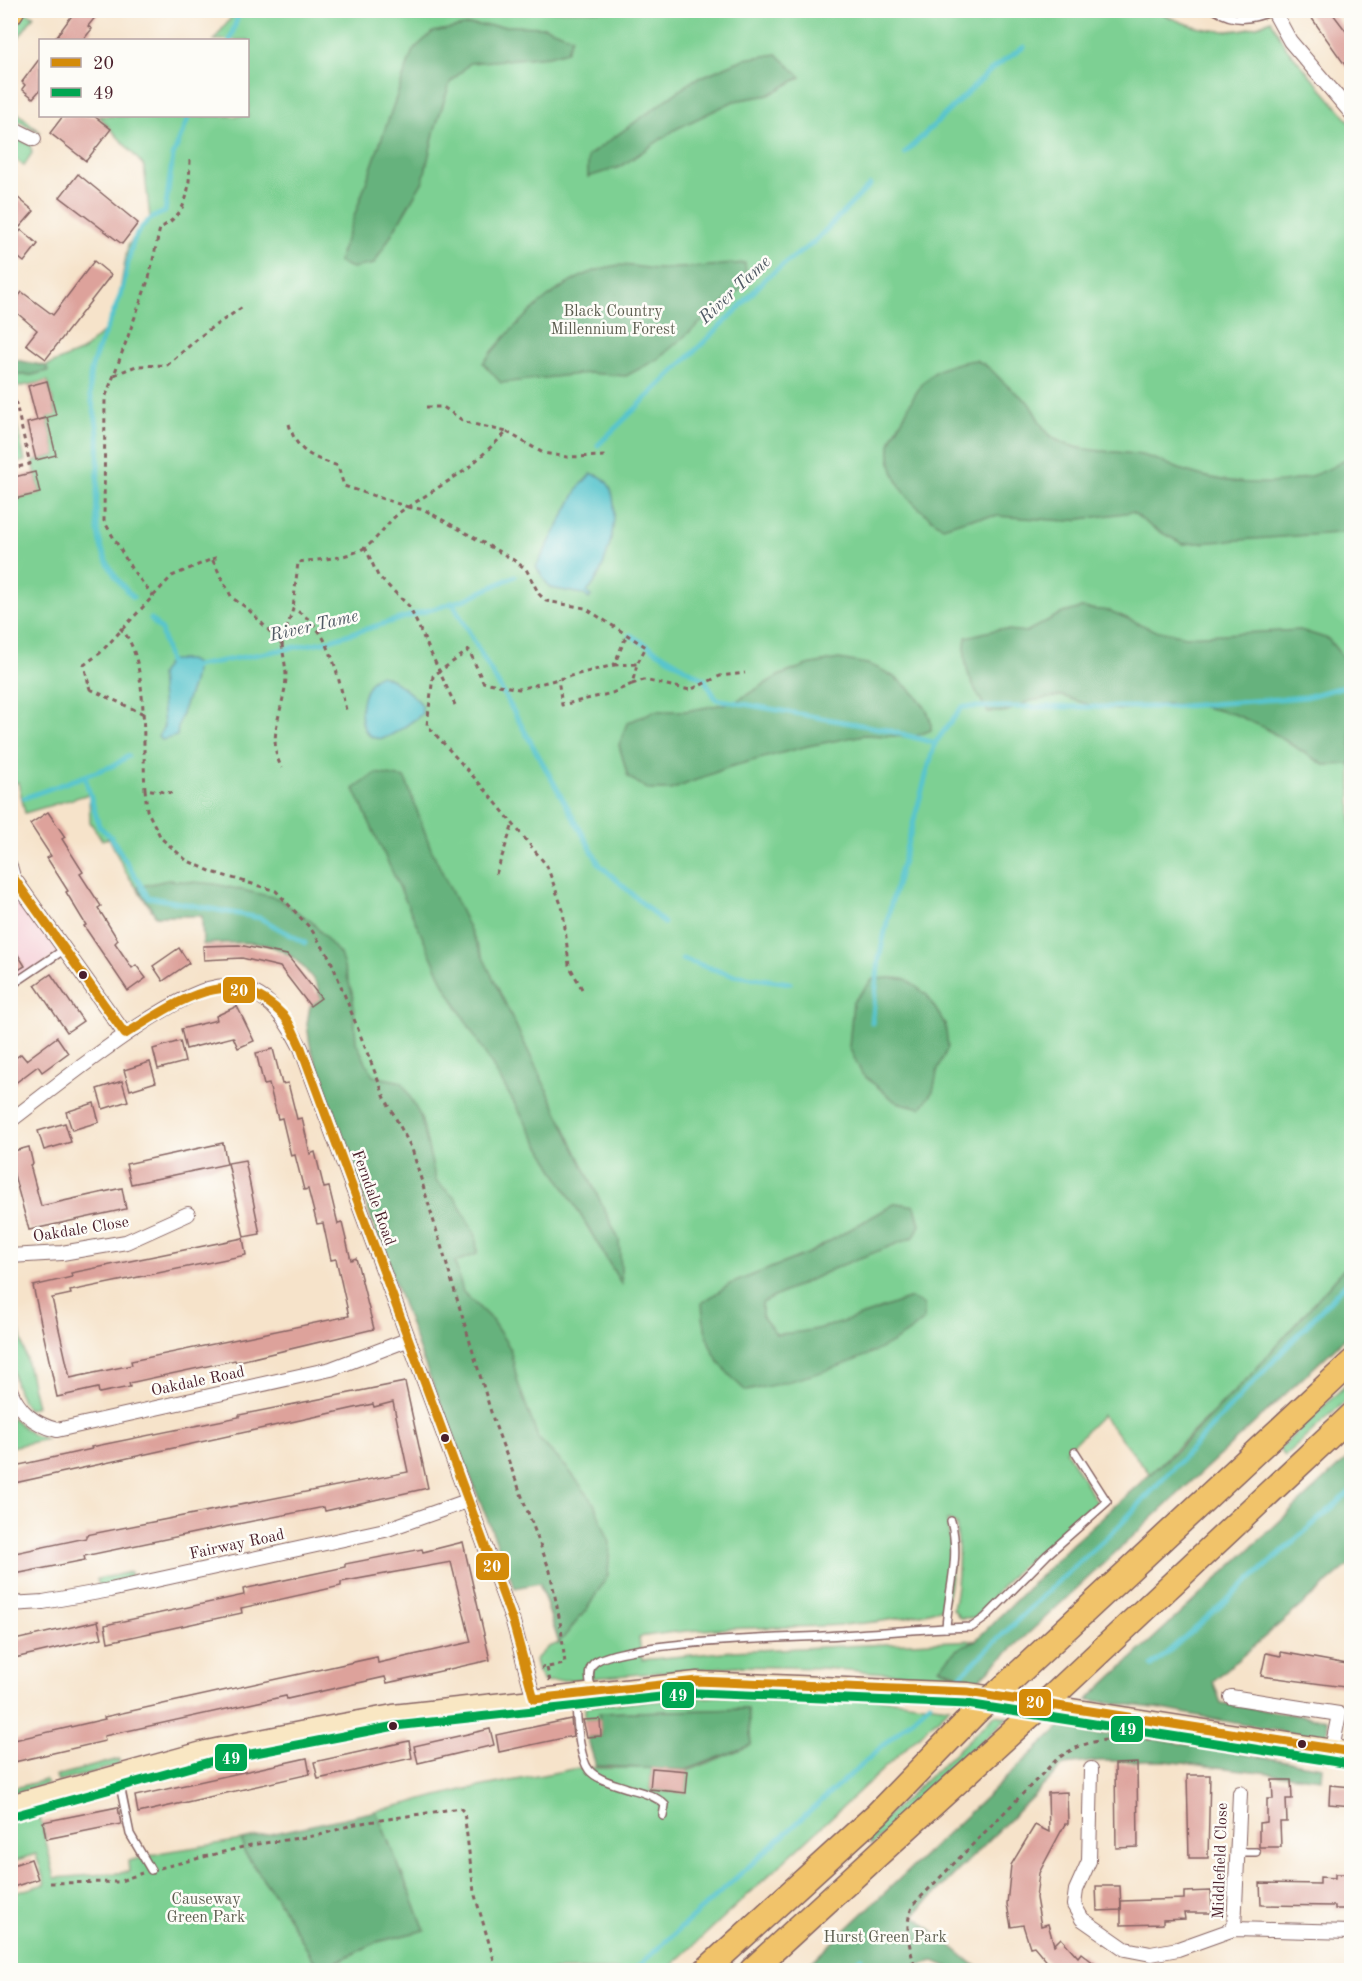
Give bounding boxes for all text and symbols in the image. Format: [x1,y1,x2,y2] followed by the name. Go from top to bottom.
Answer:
[39,39,249,117] legend
[93,55,114,73] text: 20
[93,85,114,103] text: 49
[695,253,774,328] water label: River Tame
[550,304,676,338] park label: Black Country Millennium Forest
[267,607,360,645] water label: River Tame
[77,969,89,981] unlabelled marker
[222,976,256,1004] line badge: 20
[230,984,248,1000] text: 20
[348,1148,398,1248] street label: Ferndale Road
[32,1215,130,1245] street label: Oakdale Close
[150,1364,246,1400] street label: Oakdale Road
[439,1432,451,1444] unlabelled marker
[188,1527,286,1563] street label: Fairway Road
[475,1552,510,1581] line badge: 20
[483,1560,501,1576] text: 20
[661,1681,695,1709] line badge: 49
[1018,1688,1052,1717] line badge: 20
[669,1689,687,1705] text: 49
[1026,1696,1044,1712] text: 20
[1110,1715,1144,1743] line badge: 49
[387,1720,399,1732] unlabelled marker
[1118,1723,1136,1739] text: 49
[1296,1738,1308,1750] unlabelled marker
[214,1743,248,1772] line badge: 49
[222,1752,240,1768] text: 49
[1211,1803,1231,1919] street label: Middlefield Close
[167,1892,245,1926] park label: Causeway Green Park
[823,1930,947,1946] park label: Hurst Green Park

